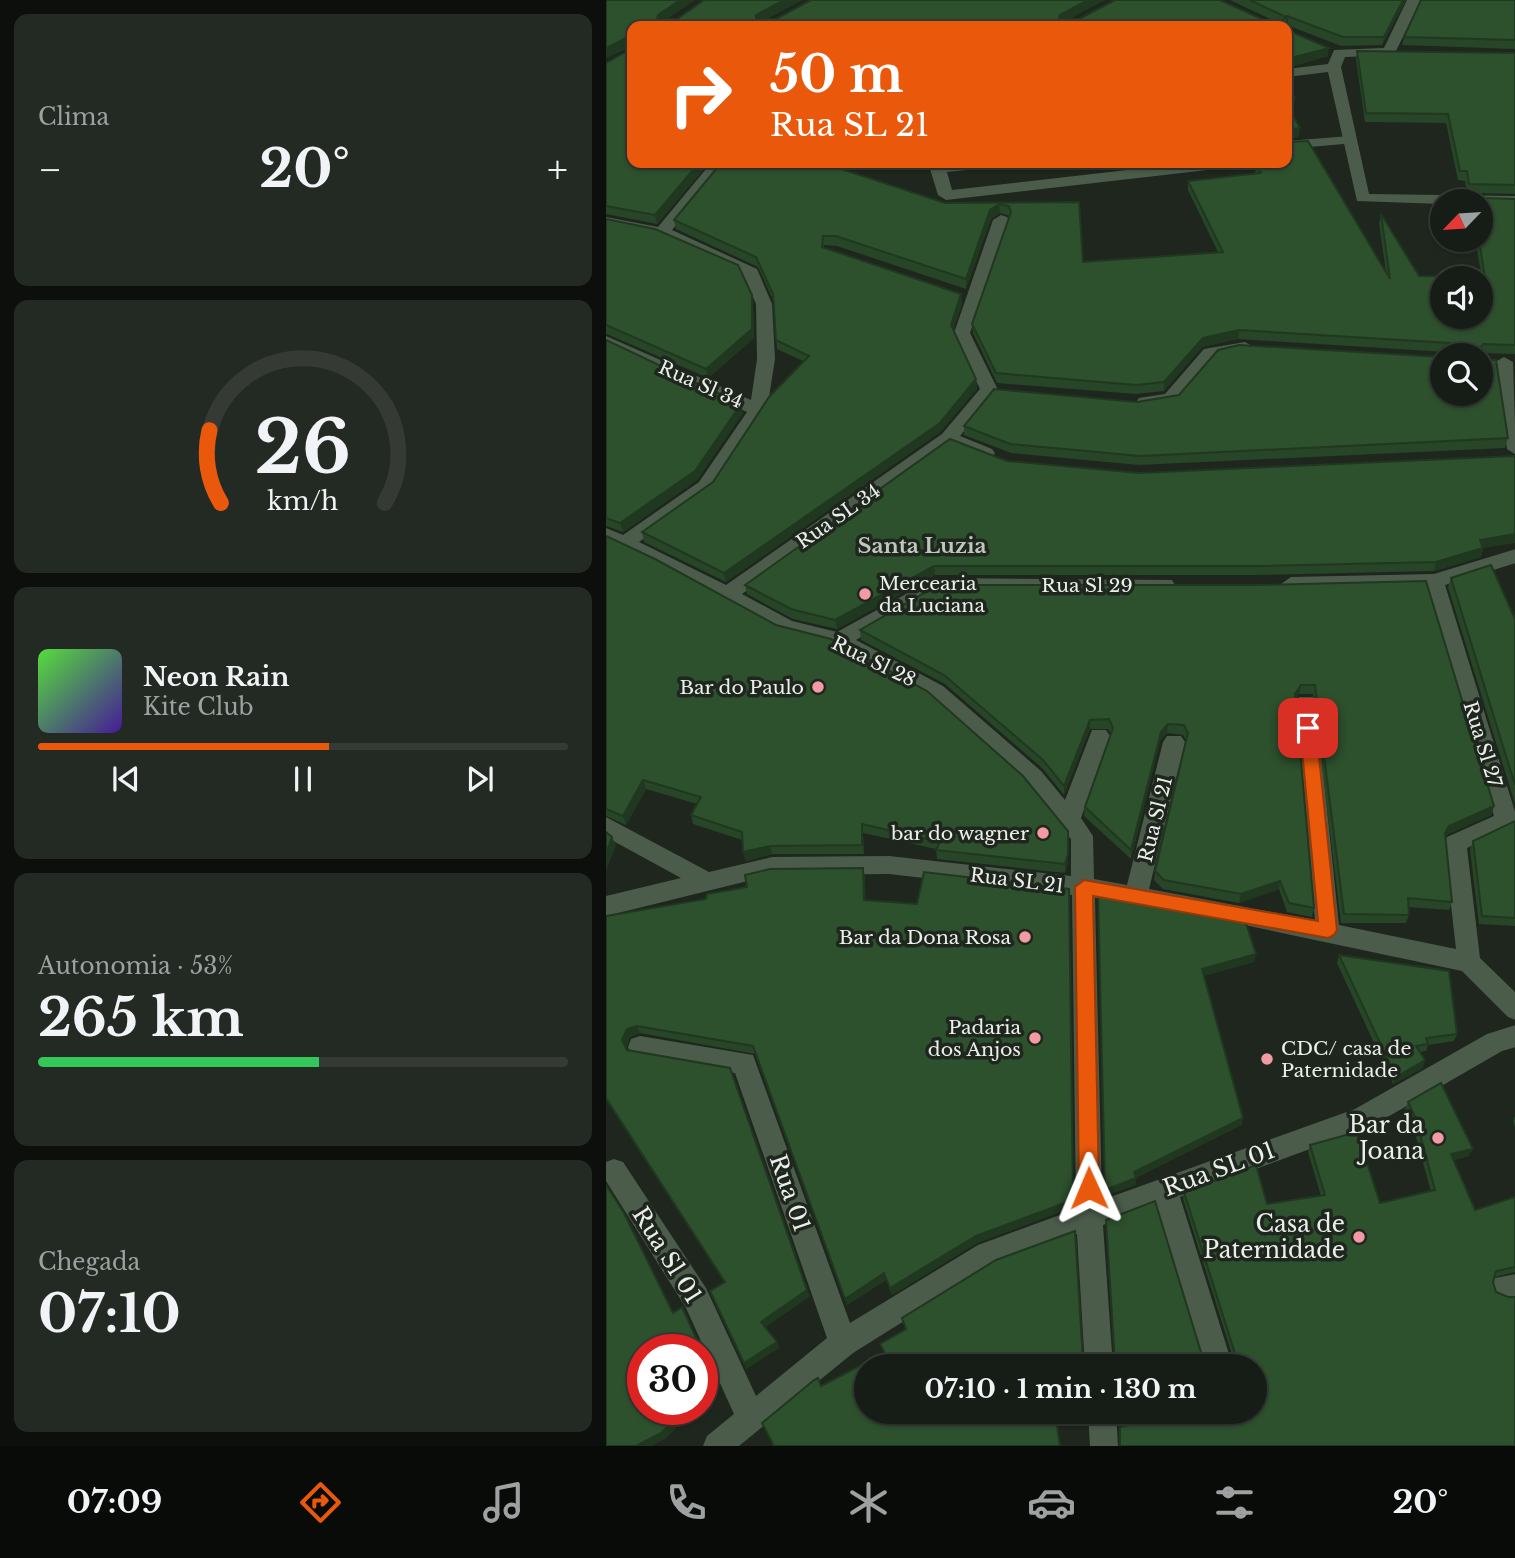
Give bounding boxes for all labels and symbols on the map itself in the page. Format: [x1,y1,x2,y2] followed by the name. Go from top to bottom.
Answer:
[1430,189,1493,252] north arrow
[655,356,747,413] street label: Rua Sl 34
[792,479,885,554] street label: Rua SL 34
[857,533,987,559] district label: Santa Luzia
[879,572,985,617] place label: Mercearia da Luciana
[1041,574,1133,597] street label: Rua Sl 29
[857,586,873,602] marker: Mercearia da Luciana
[828,631,920,692] street label: Rua Sl 28
[679,676,804,699] place label: Bar do Paulo
[810,679,826,695] marker: Bar do Paulo
[1278,698,1338,758] pin
[1459,698,1507,790] street label: Rua Sl 27
[1134,774,1177,864] street label: Rua Sl 21
[890,822,1029,845] place label: bar do wagner
[1035,825,1051,841] marker: bar do wagner
[969,863,1065,898] street label: Rua SL 21
[839,926,1011,949] place label: Bar da Dona Rosa
[1017,929,1033,945] marker: Bar da Dona Rosa
[928,1016,1021,1061] place label: Padaria dos Anjos
[1027,1030,1043,1046] marker: Padaria dos Anjos
[1281,1037,1411,1082] place label: CDC/ casa de Paternidade
[1259,1051,1275,1067] marker: CDC/ casa de Paternidade
[1348,1111,1424,1165] place label: Bar da Joana
[1430,1130,1446,1146] marker: Bar da Joana
[1159,1136,1279,1202] street label: Rua SL 01
[764,1151,816,1235] street label: Rua 01
[1052,1151,1126,1225] position arrow
[626,1202,708,1308] street label: Rua Sl 01
[1203,1210,1345,1264] place label: Casa de Paternidade
[1351,1229,1367,1245] marker: Casa de Paternidade
[627,1334,718,1425] speed limit sign: 30

